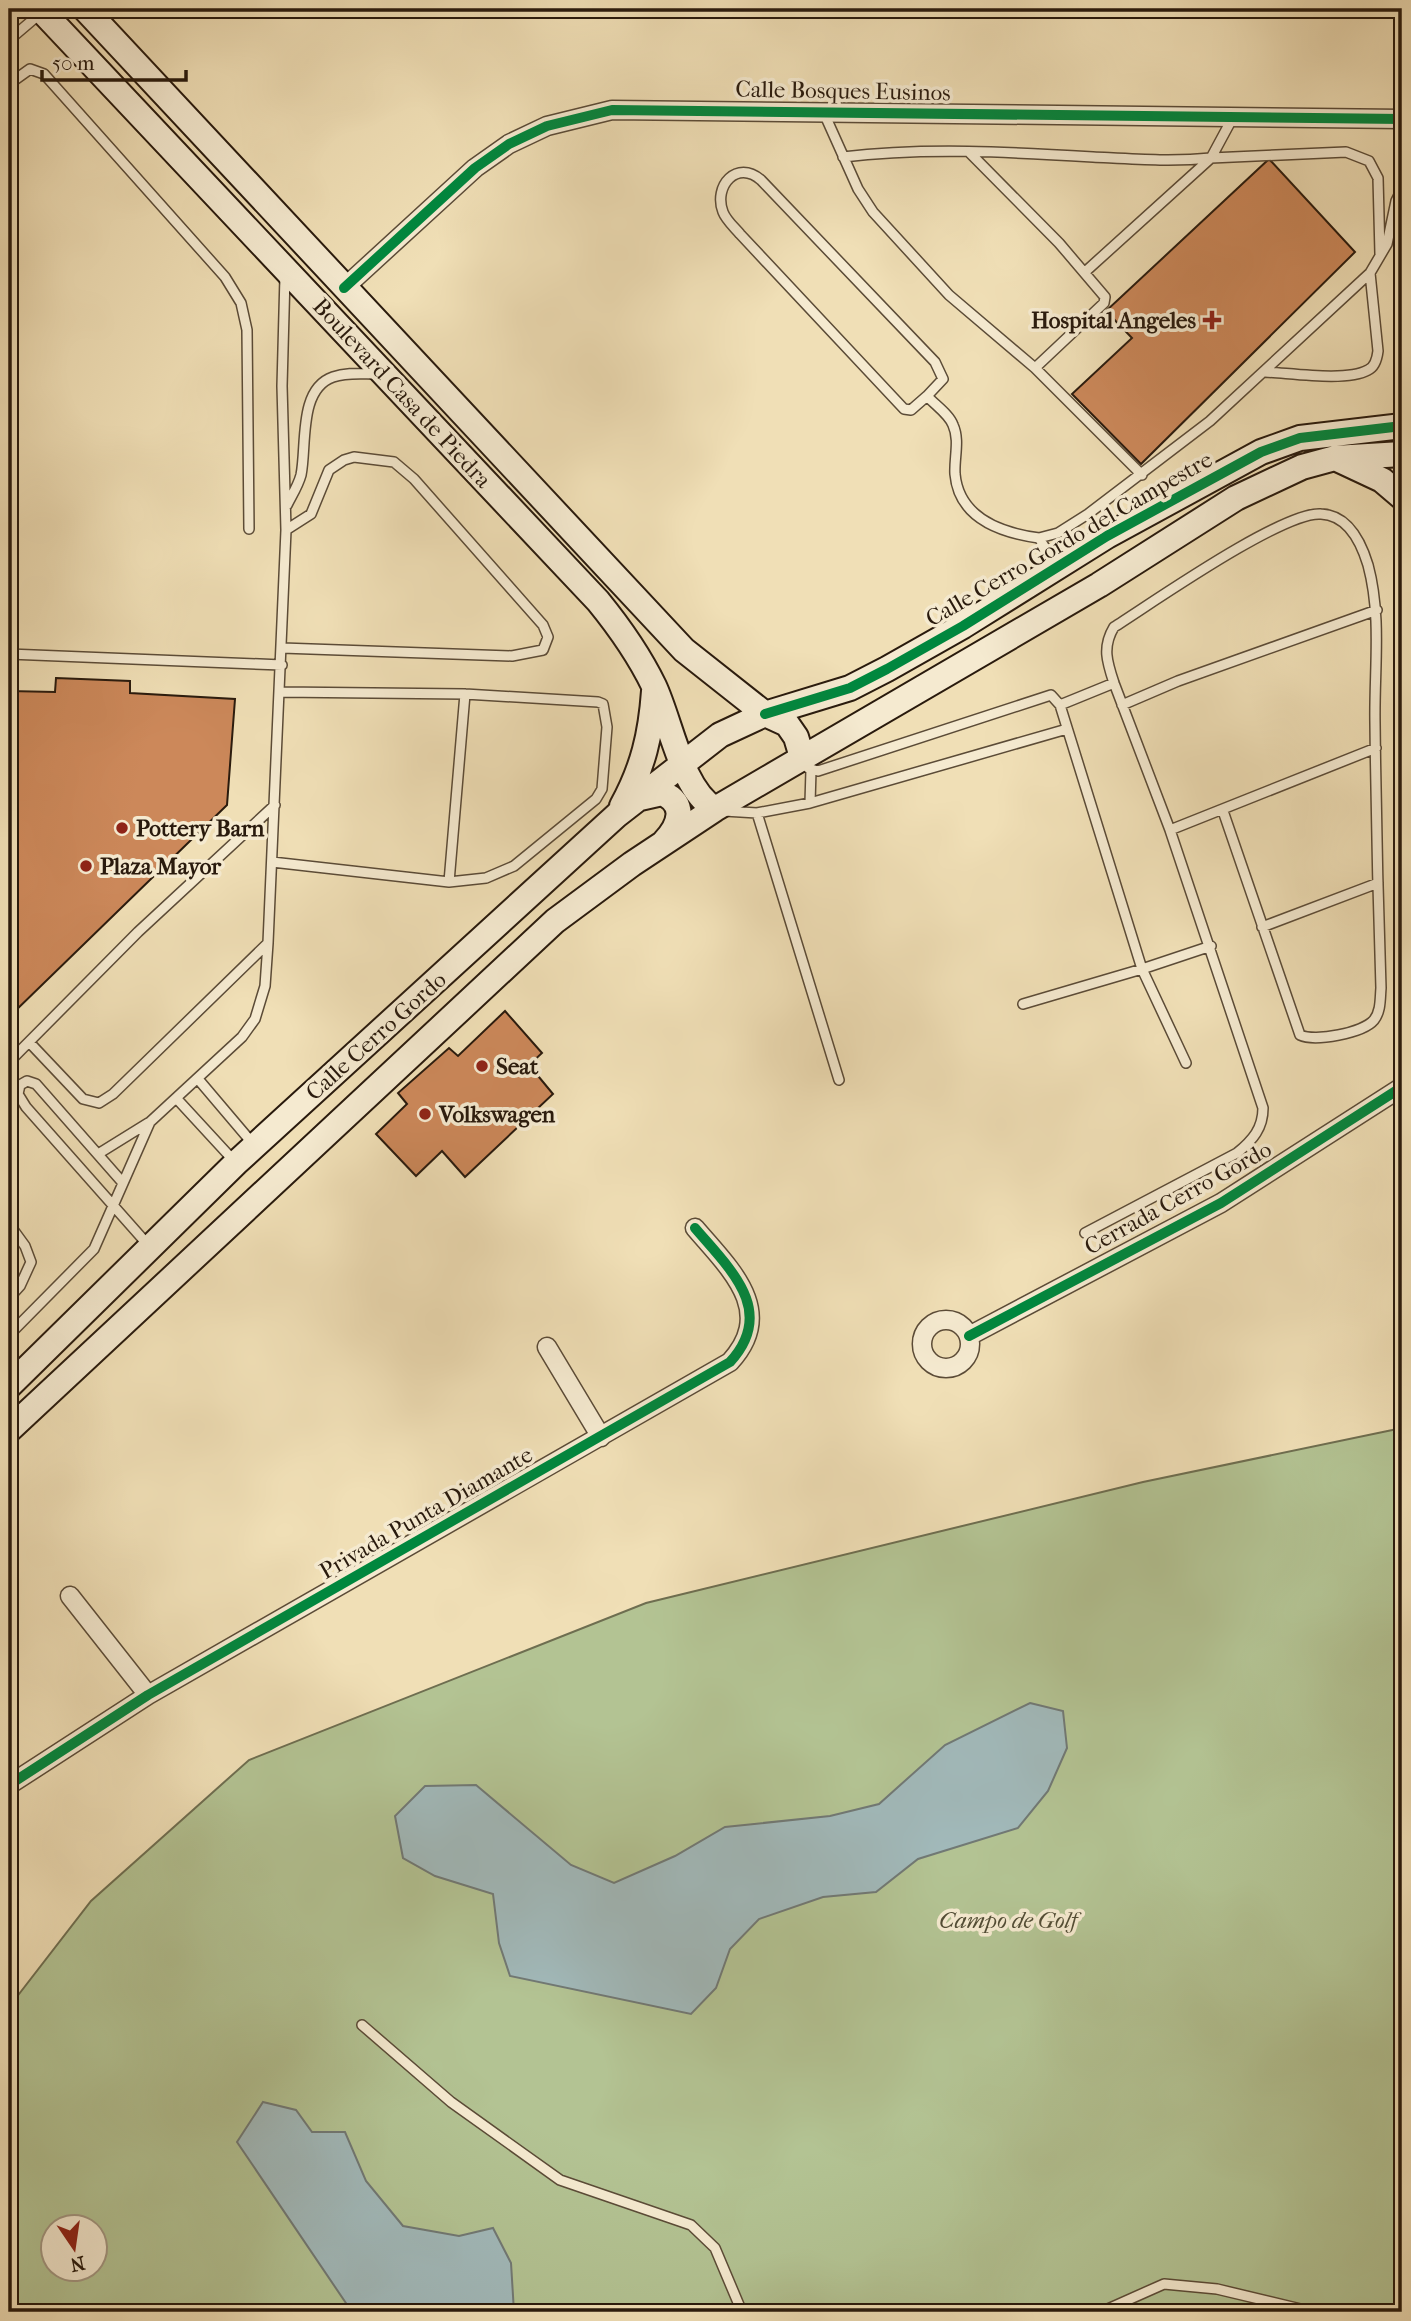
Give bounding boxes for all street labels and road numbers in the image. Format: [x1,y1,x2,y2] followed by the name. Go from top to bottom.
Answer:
[735,76,951,106] street label: Calle Bosques Eusinos
[307,293,497,494] street label: Boulevard Casa de Piedra
[921,446,1217,632] street label: Calle Cerro Gordo del Campestre
[300,966,452,1106] street label: Calle Cerro Gordo
[1080,1135,1276,1261] street label: Cerrada Cerro Gordo
[315,1441,537,1585] street label: Privada Punta Diamante

